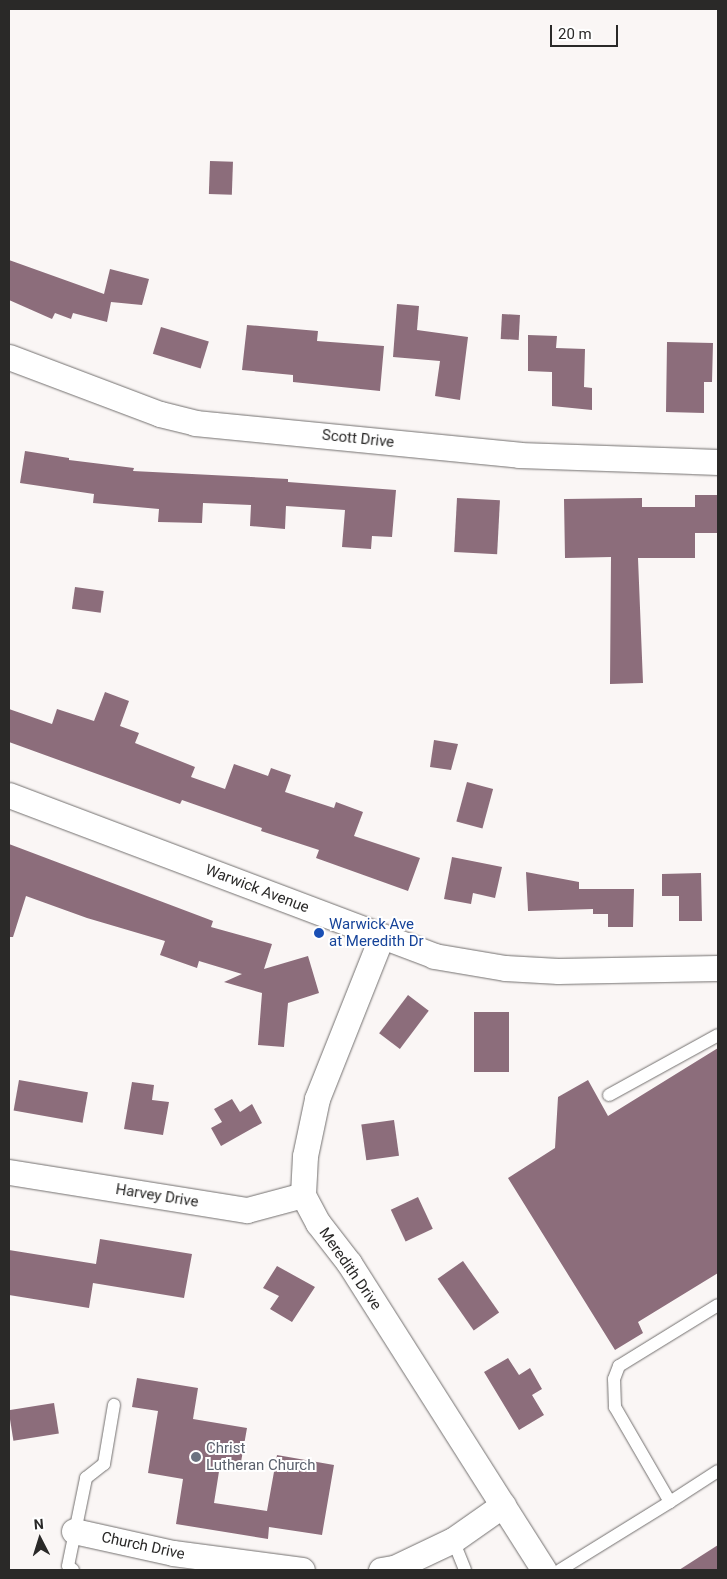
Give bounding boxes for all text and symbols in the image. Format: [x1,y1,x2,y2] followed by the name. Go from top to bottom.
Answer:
[552,15,620,47] scale bar
[558,25,592,43] text: 20 m
[321,426,395,452] street label: Scott Drive
[203,861,311,917] street label: Warwick Avenue
[329,915,424,950] place label: Warwick Ave at Meredith Dr
[313,927,325,939] marker: Warwick Ave at Meredith Dr
[114,1181,200,1211] street label: Harvey Drive
[315,1224,385,1314] street label: Meredith Drive
[206,1439,315,1474] place label: Christ Lutheran Church
[190,1451,202,1463] marker: Christ Lutheran Church
[15,1514,65,1564] north arrow
[33,1516,44,1532] text: N
[100,1528,186,1564] street label: Church Drive

